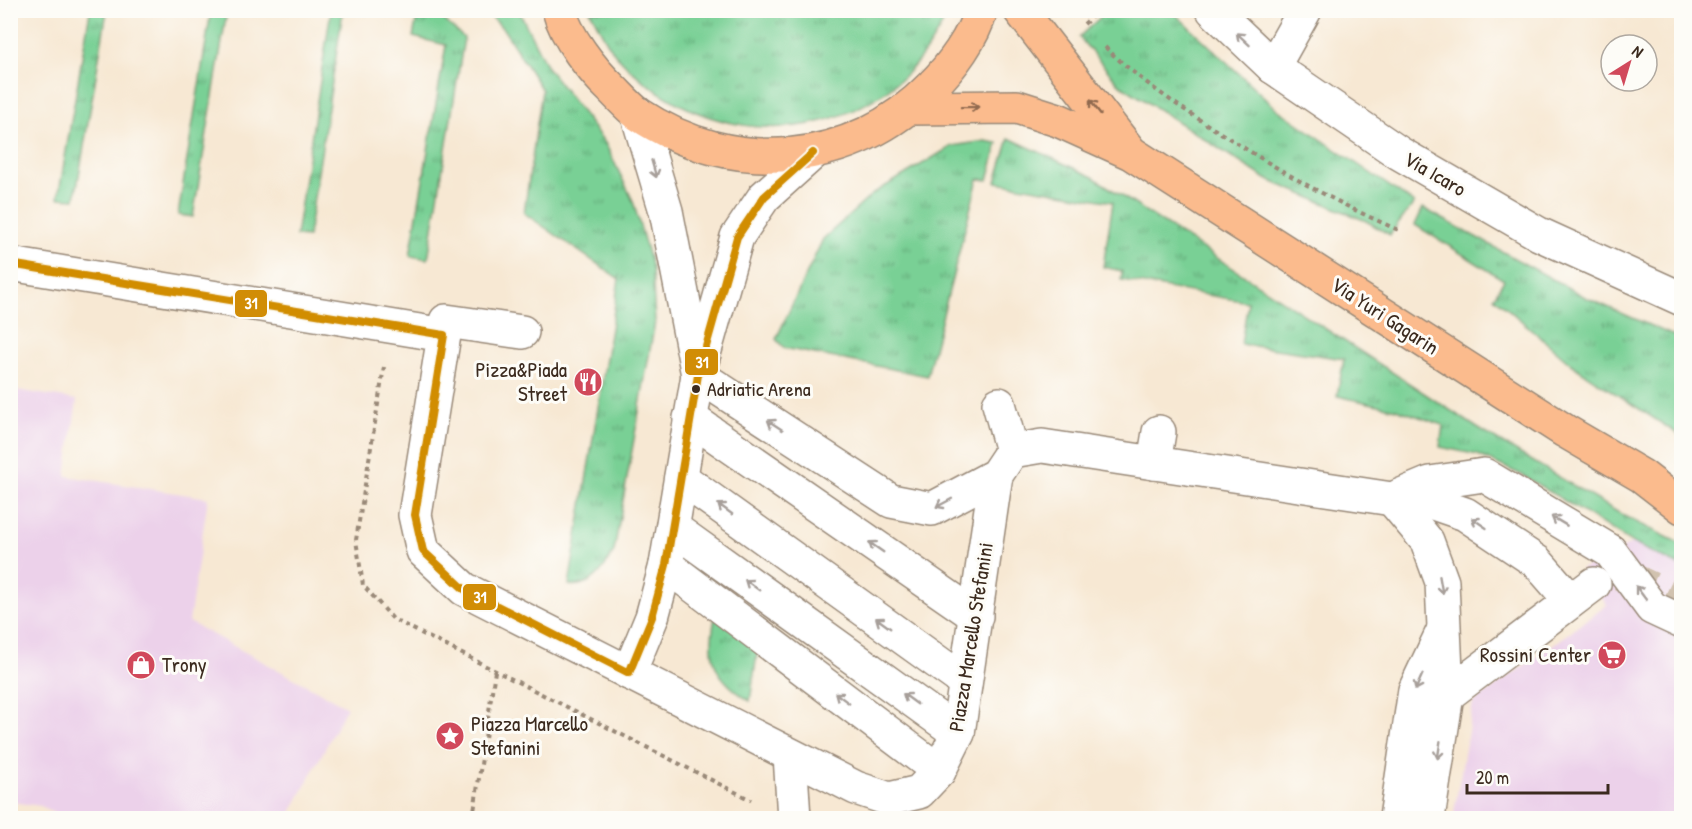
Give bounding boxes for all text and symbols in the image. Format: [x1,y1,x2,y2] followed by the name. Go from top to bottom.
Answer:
[1236,32,1251,46] one-way arrow
[1599,33,1659,93] north arrow
[1628,40,1648,63] text: N
[1088,99,1101,115] one-way arrow
[959,101,979,113] one-way arrow
[1399,144,1472,203] street label: Via Icaro
[648,159,660,178] one-way arrow
[1326,270,1445,361] street label: Via Yuri Gagarin
[234,289,268,318] line badge: 31
[245,292,258,314] text: 31
[684,348,719,376] line badge: 31
[696,351,709,373] text: 31
[475,355,568,408] place label: Pizza&Piada Street
[572,366,604,398] restaurant icon: Pizza&Piada Street
[707,375,811,402] place label: Adriatic Arena
[690,383,702,395] marker: Adriatic Arena
[767,419,783,431] one-way arrow
[936,498,954,509] one-way arrow
[718,503,734,515] one-way arrow
[1551,514,1568,526] one-way arrow
[1471,517,1488,529] one-way arrow
[941,540,1000,734] street label: Piazza Marcello Stefanini
[869,541,885,553] one-way arrow
[1435,575,1446,594] one-way arrow
[744,579,760,591] one-way arrow
[462,583,497,611] line badge: 31
[1634,585,1647,601] one-way arrow
[474,586,487,608] text: 31
[876,617,892,629] one-way arrow
[1596,639,1628,671] supermarket icon: Rossini Center
[1480,640,1591,669] place label: Rossini Center
[125,649,157,681] shop icon: Trony
[162,650,207,679] place label: Trony
[1413,673,1424,691] one-way arrow
[834,692,850,705] one-way arrow
[903,692,919,705] one-way arrow
[471,709,588,762] place label: Piazza Marcello Stefanini
[434,720,466,752] place icon: Piazza Marcello Stefanini
[1433,739,1444,759] one-way arrow
[1467,757,1608,795] scale bar
[1476,765,1509,790] text: 20 m

